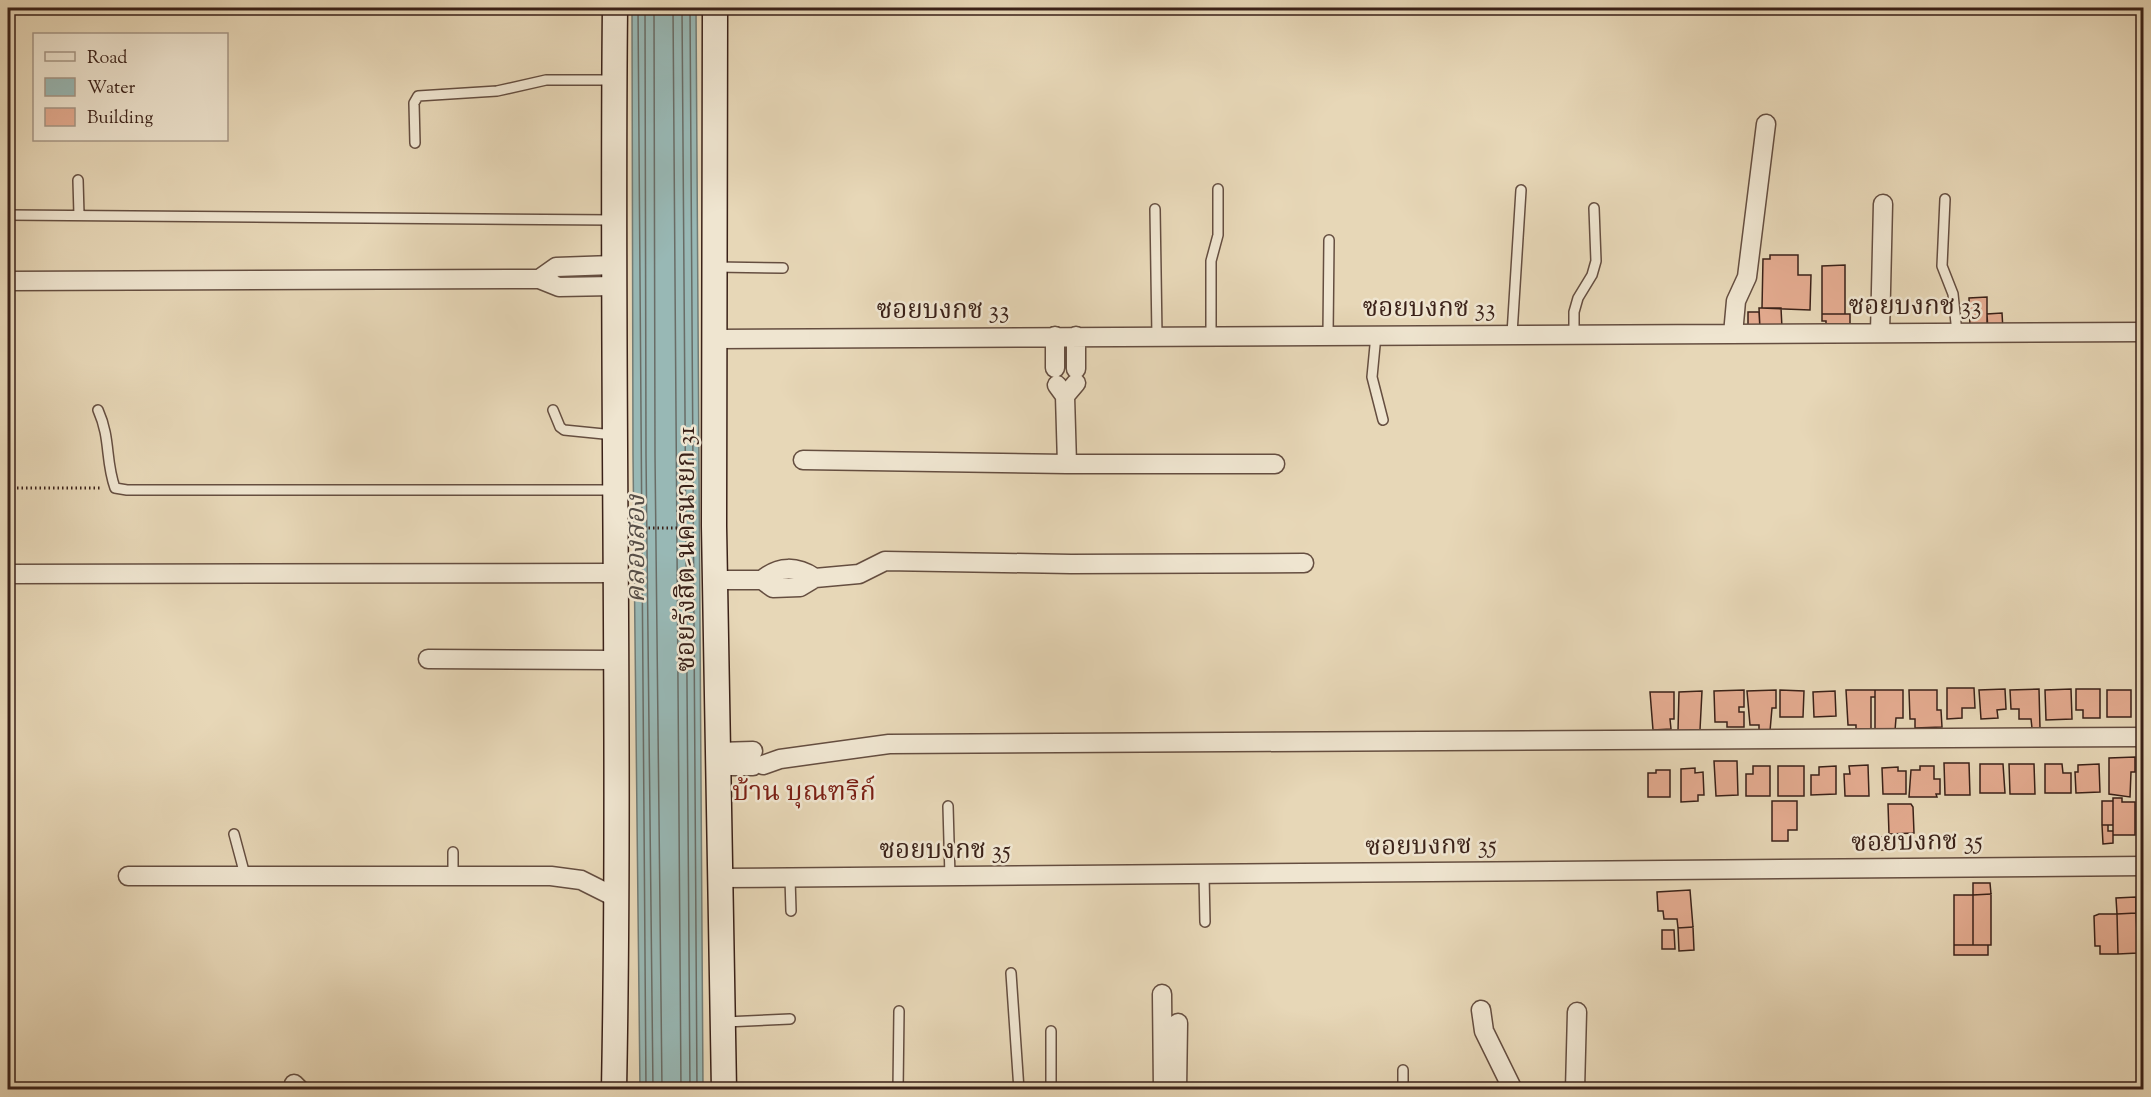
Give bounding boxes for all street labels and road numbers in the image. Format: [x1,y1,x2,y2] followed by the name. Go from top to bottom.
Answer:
[1848,289,1982,326] street label: ซอยบงกช 33
[1362,291,1496,328] street label: ซอยบงกช 33
[876,293,1010,330] street label: ซอยบงกช 33
[669,426,706,672] street label: ซอยรังสิต-นครนายก 31
[1851,823,1983,863] street label: ซอยบงกช 35
[1365,827,1497,867] street label: ซอยบงกช 35
[879,833,1011,870] street label: ซอยบงกช 35

